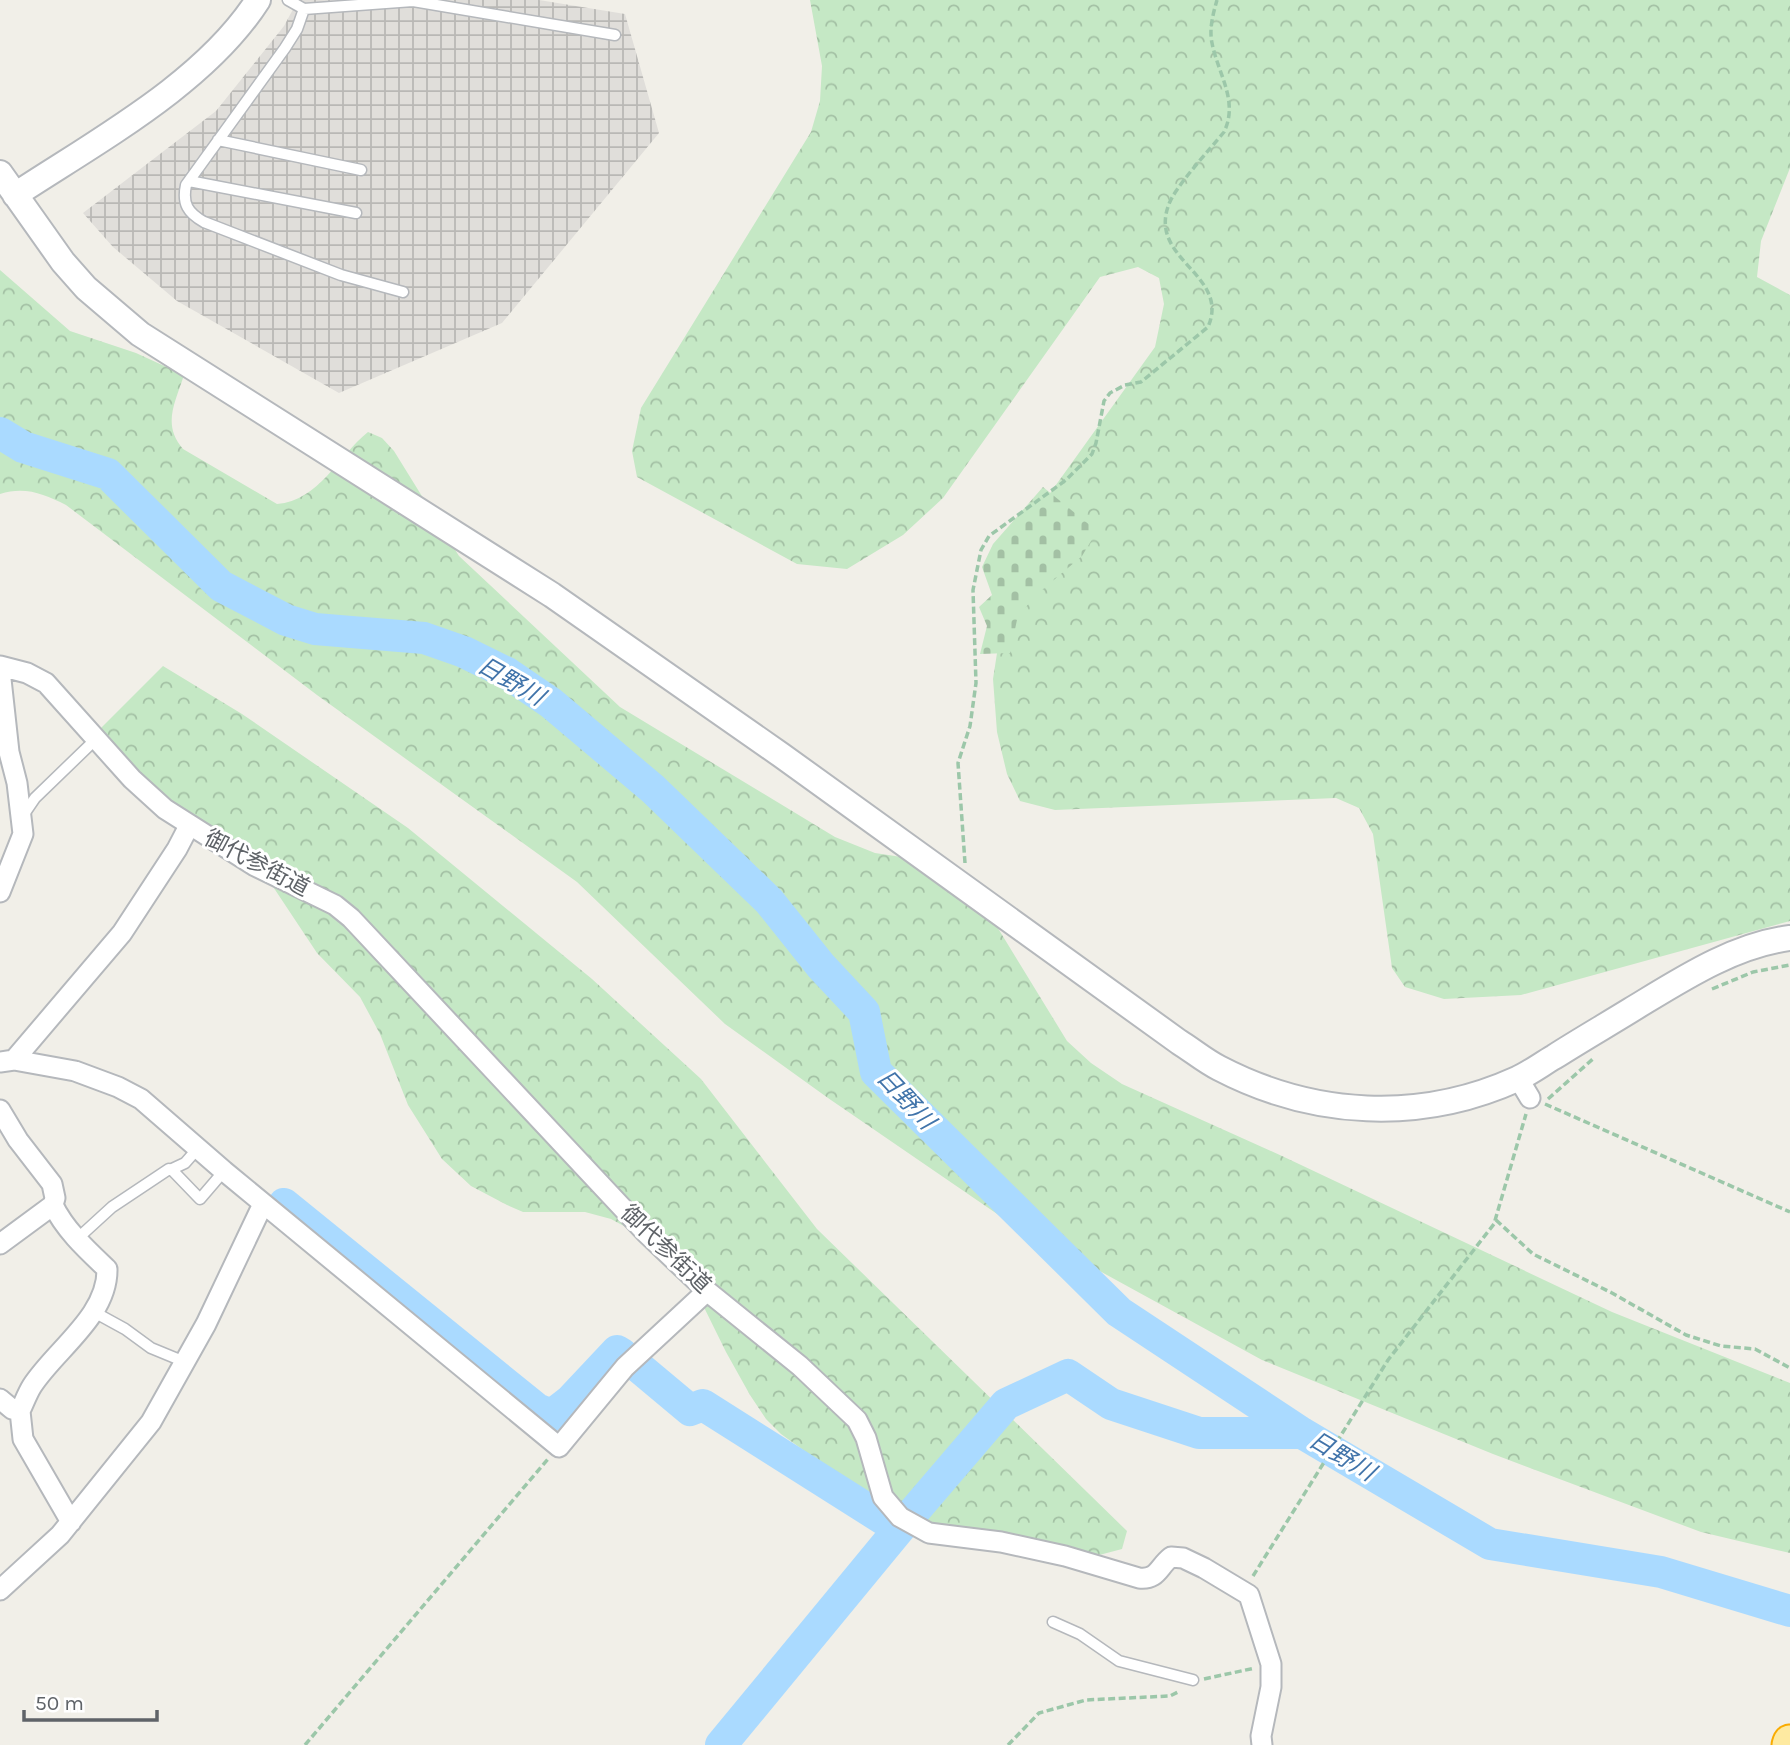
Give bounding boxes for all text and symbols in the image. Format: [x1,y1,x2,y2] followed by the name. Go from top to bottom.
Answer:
[473,651,552,713] water label: 日野川
[200,824,314,902] street label: 御代参街道
[871,1063,943,1137] water label: 日野川
[615,1199,717,1299] street label: 御代参街道
[1304,1425,1383,1488] water label: 日野川
[24,1678,158,1722] scale bar
[35,1691,84,1715] text: 50 m

